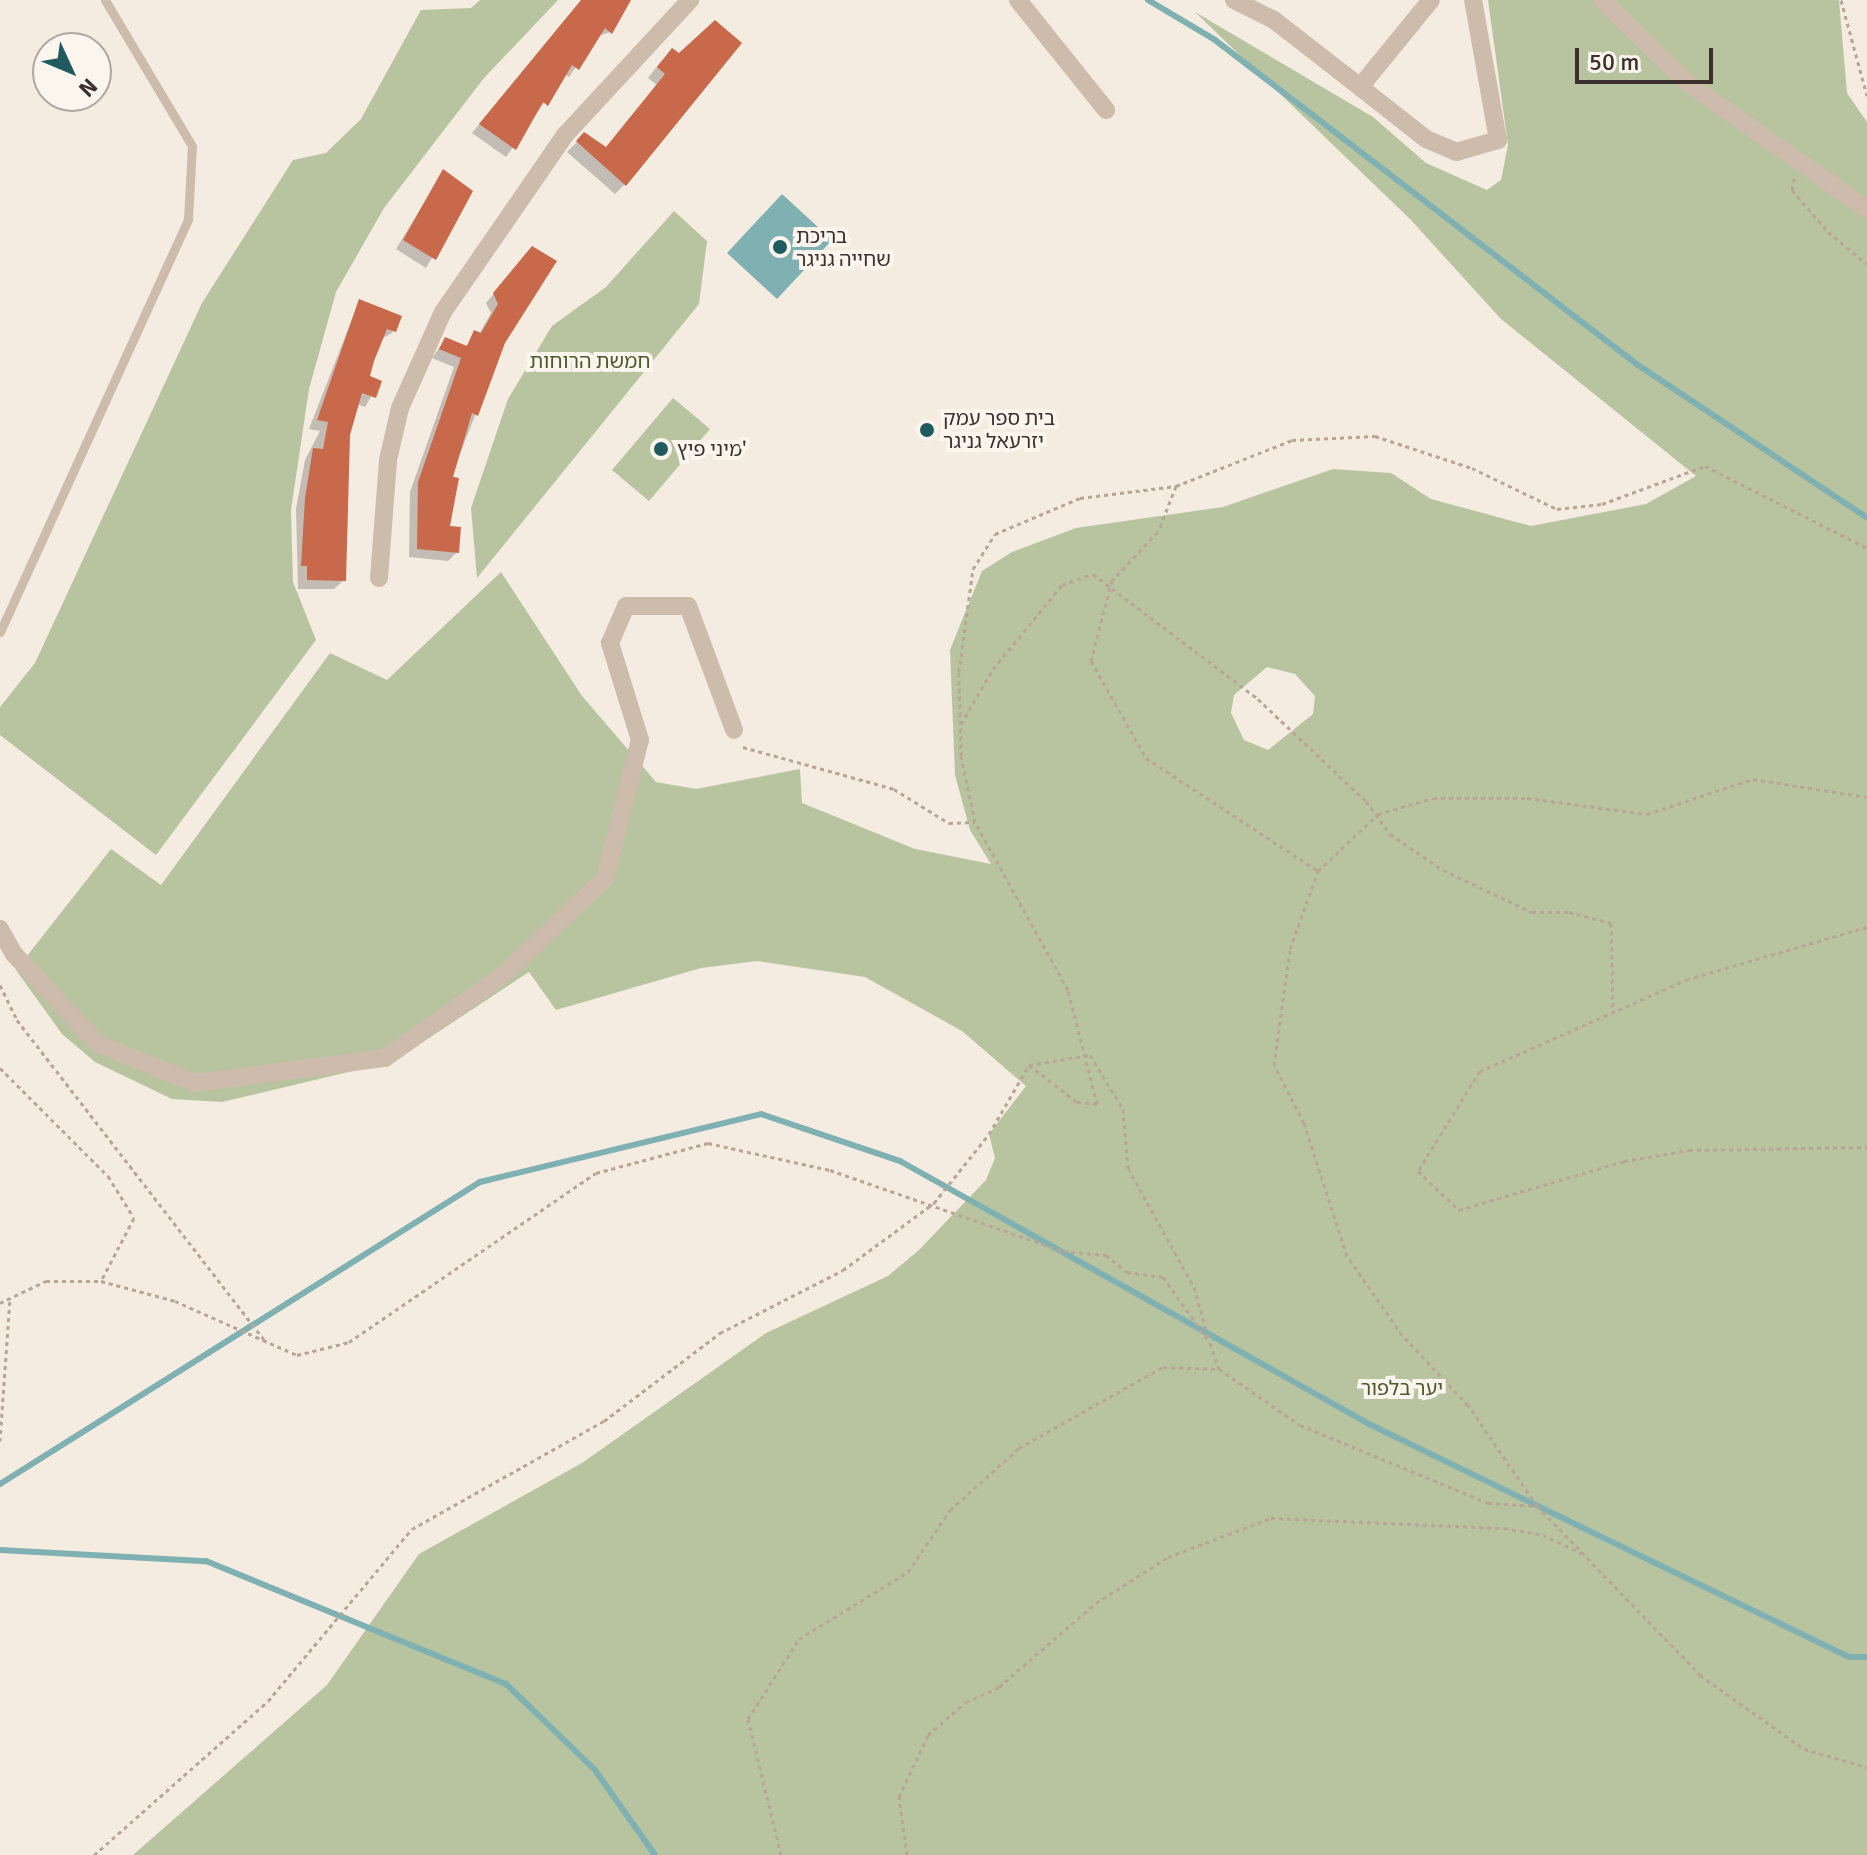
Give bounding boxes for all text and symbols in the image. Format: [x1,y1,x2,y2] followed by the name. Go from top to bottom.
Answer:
[32,32,112,112] north arrow
[1579,32,1717,82] scale bar
[1589,47,1639,77] text: 50 m
[73,73,103,103] text: N
[796,224,891,271] place label: בריכת שחייה גניגר
[771,238,789,256] marker: בריכת שחייה גניגר
[529,349,651,373] park label: חמשת הרוחות
[943,406,1055,453] place label: בית ספר עמק יזרעאל גניגר
[918,421,936,439] marker: בית ספר עמק יזרעאל גניגר
[677,437,746,461] place label: מיני פיץ'
[652,440,670,458] marker: מיני פיץ'
[1361,1376,1443,1400] park label: יער בלפור

